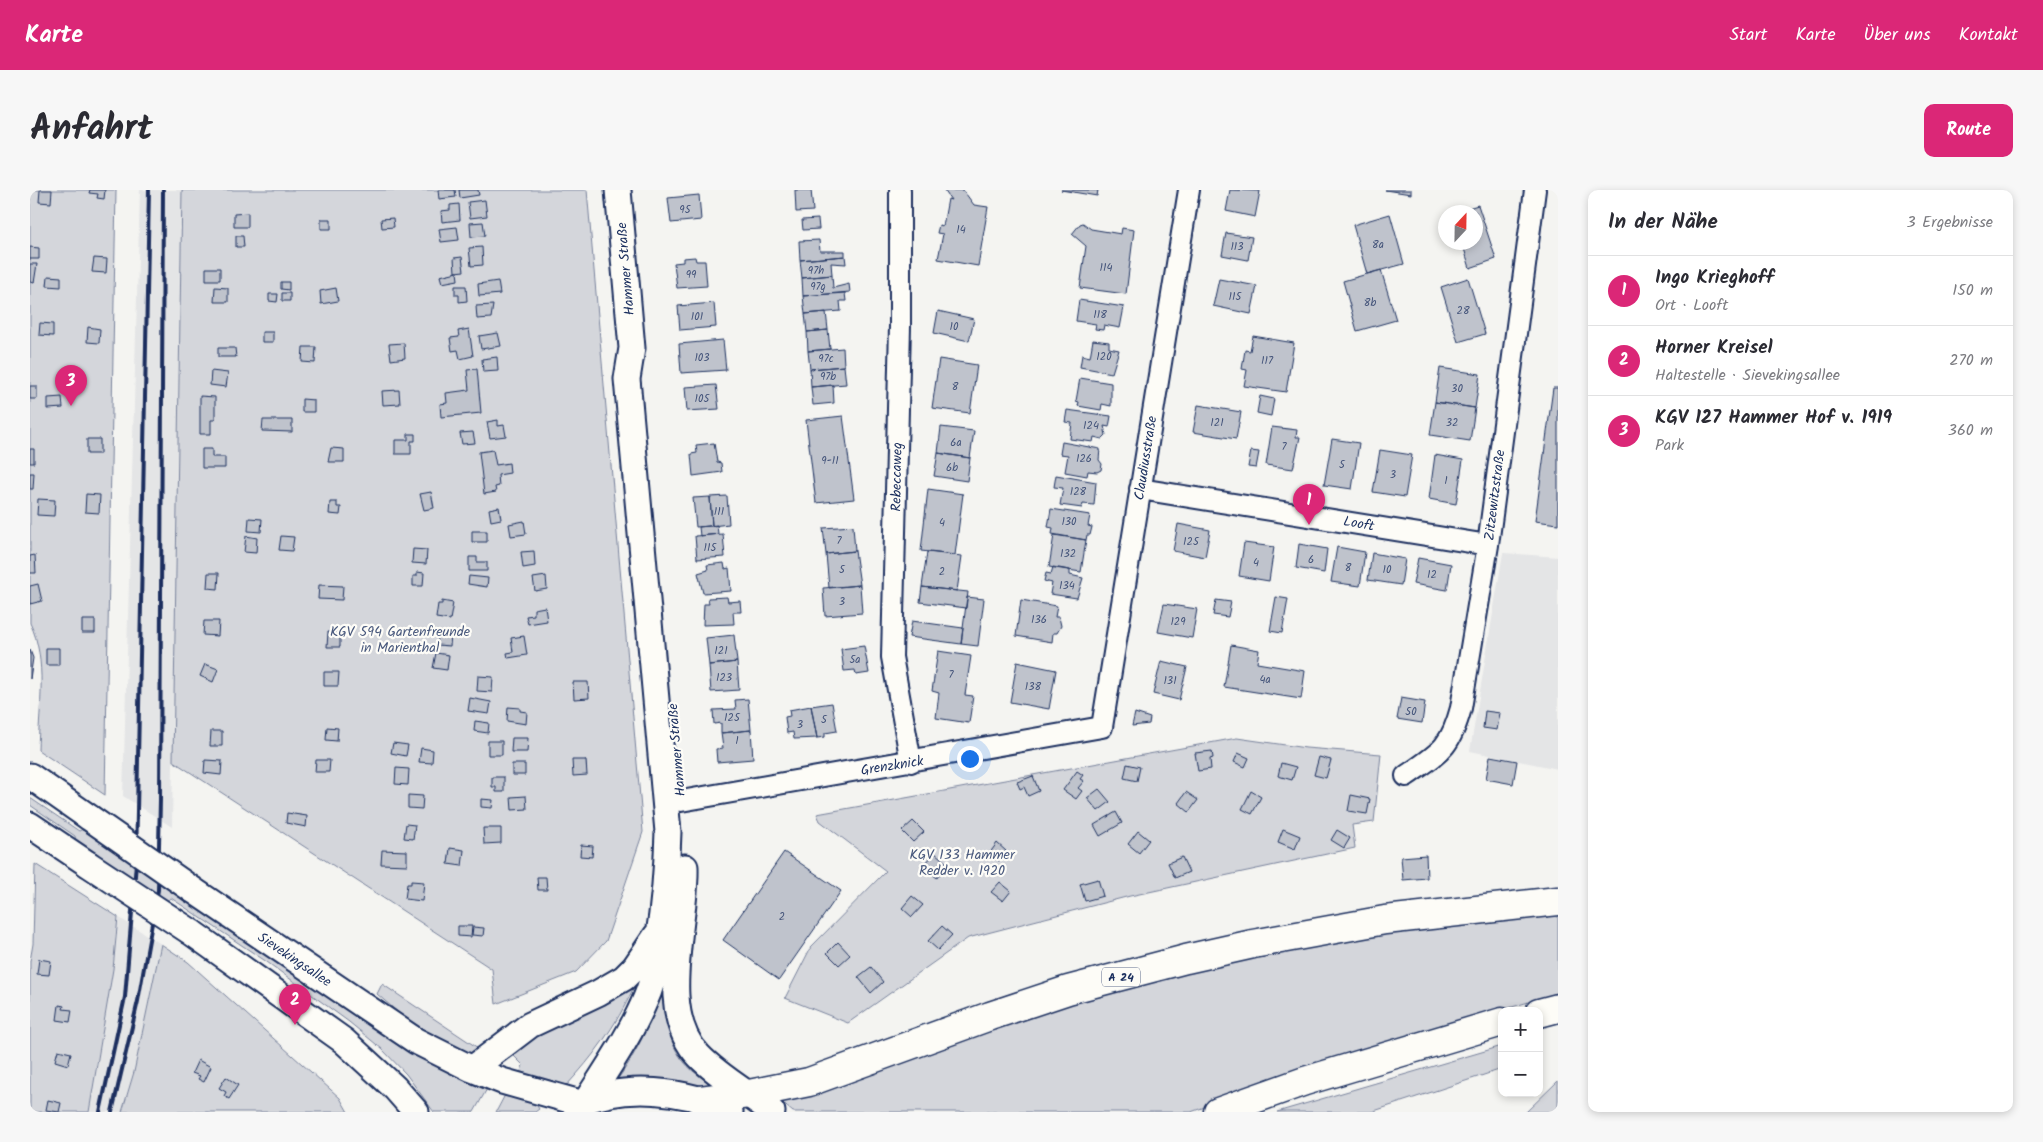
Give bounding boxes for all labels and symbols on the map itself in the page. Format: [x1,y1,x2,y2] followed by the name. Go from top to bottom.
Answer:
[679,201,692,219] house number: 95
[1438,205,1483,250] north arrow
[611,221,641,316] street label: Hammer Straße
[956,221,966,239] house number: 14
[1372,236,1384,254] house number: 8a
[1230,238,1244,256] house number: 113
[1100,259,1112,277] house number: 114
[808,262,824,280] house number: 97h
[686,266,697,284] house number: 99
[810,278,826,296] house number: 97g
[1229,288,1242,306] house number: 115
[1364,294,1376,312] house number: 8b
[1456,302,1470,320] house number: 28
[1093,306,1107,324] house number: 118
[691,308,703,326] house number: 101
[950,318,959,336] house number: 10
[1096,348,1112,366] house number: 120
[694,349,710,367] house number: 103
[818,350,834,368] house number: 97c
[1261,352,1274,370] house number: 117
[55,365,87,406] pin: 3
[820,368,836,386] house number: 97b
[952,378,959,396] house number: 8
[1451,380,1463,398] house number: 30
[695,390,711,408] house number: 105
[1128,414,1164,502] street label: Claudiusstraße
[1210,414,1224,432] house number: 121
[1446,414,1458,432] house number: 32
[1083,417,1099,435] house number: 124
[950,434,962,452] house number: 6a
[1281,438,1287,456] house number: 7
[885,442,909,512] street label: Rebeccaweg
[1479,448,1512,542] street label: Zitzewitzstraße
[1076,450,1092,468] house number: 126
[821,452,839,470] house number: 9-11
[1339,456,1346,474] house number: 5
[946,459,958,477] house number: 6b
[1390,466,1396,484] house number: 3
[1444,472,1448,490] house number: 1
[1070,483,1087,501] house number: 128
[1293,484,1325,525] pin: 1
[714,503,724,521] house number: 111
[1342,510,1377,538] street label: Looft
[1061,513,1077,531] house number: 130
[939,514,945,532] house number: 4
[836,532,842,550] house number: 7
[1183,533,1200,551] house number: 125
[704,539,717,557] house number: 115
[1060,545,1076,563] house number: 132
[1308,551,1314,569] house number: 6
[1253,554,1259,572] house number: 4
[1345,559,1352,577] house number: 8
[839,561,846,579] house number: 5
[1383,561,1392,579] house number: 10
[939,563,945,581] house number: 2
[1427,566,1437,584] house number: 12
[1059,577,1075,595] house number: 134
[839,593,845,611] house number: 3
[1031,611,1047,629] house number: 136
[1170,613,1186,631] house number: 129
[330,621,471,659] park label: KGV 594 Gartenfreunde in Marienthal
[714,642,728,660] house number: 121
[849,651,861,669] house number: 5a
[948,666,954,684] house number: 7
[716,669,732,687] house number: 123
[1259,671,1271,689] house number: 4a
[1163,672,1177,690] house number: 131
[1025,678,1042,696] house number: 138
[662,702,692,797] street label: Hammer Straße
[1405,703,1417,721] house number: 50
[724,709,741,727] house number: 125
[821,711,828,729] house number: 5
[797,716,803,734] house number: 3
[735,732,739,750] house number: 1
[957,746,983,772] your location
[859,750,926,782] street label: Grenzknick
[909,844,1016,882] park label: KGV 133 Hammer Redder v. 1920
[779,908,785,926] house number: 2
[253,927,337,993] street label: Sievekingsallee
[1102,968,1140,986] road number: A 24
[279,984,311,1025] pin: 2

